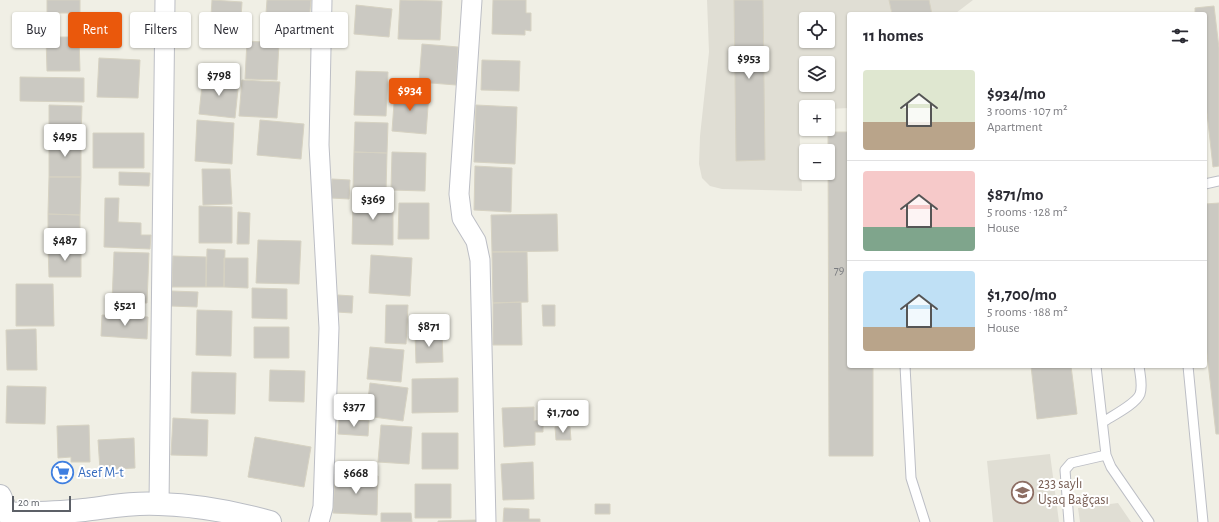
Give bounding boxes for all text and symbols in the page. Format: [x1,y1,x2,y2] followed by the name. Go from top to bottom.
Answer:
[12,12,60,48] chip: Buy
[68,12,122,48] chip: Rent
[130,12,191,48] chip: Filters
[199,12,252,48] chip: New
[260,12,348,48] chip: Apartment
[799,12,835,180] map controls
[799,12,835,48] button: locate
[1169,25,1191,47] icon: filters
[863,27,923,44] text: 11 homes
[725,46,773,80] pin: $953
[737,52,761,65] text: $953
[799,56,835,92] button: layers
[195,63,243,97] pin: $798
[207,69,231,82] text: $798
[386,78,434,112] pin: $934
[398,84,422,97] text: $934
[987,85,1046,102] text: $934/mo
[895,86,943,134] icon: home
[799,100,835,136] button: +
[987,105,1068,118] text: 3 rooms · 107 m²
[987,121,1042,134] text: Apartment
[41,124,89,158] pin: $495
[53,130,77,143] text: $495
[799,144,835,180] button: −
[987,186,1043,203] text: $871/mo
[349,187,397,221] pin: $369
[895,187,943,235] icon: home
[361,193,385,206] text: $369
[987,206,1068,219] text: 5 rooms · 128 m²
[987,222,1019,235] text: House
[41,228,89,262] pin: $487
[53,234,77,247] text: $487
[834,264,845,276] house number: 79
[987,286,1057,303] text: $1,700/mo
[895,287,943,335] icon: home
[101,293,149,327] pin: $521
[114,299,136,312] text: $521
[987,306,1068,319] text: 5 rooms · 188 m²
[405,314,453,348] pin: $871
[418,320,440,333] text: $871
[987,322,1019,335] text: House
[330,394,378,428] pin: $377
[343,400,365,413] text: $377
[530,400,596,434] pin: $1,700
[547,406,579,419] text: $1,700
[50,460,76,486] supermarket icon: Asef M-t
[332,461,380,495] pin: $668
[78,466,124,480] place label: Asef M-t
[344,467,368,480] text: $668
[1038,477,1109,507] place label: 233 saylı Uşaq Bağçası
[1009,479,1035,505] school or university icon: 233 saylı Uşaq Bağçası
[12,494,71,513] scale bar
[18,497,39,508] text: 20 m

